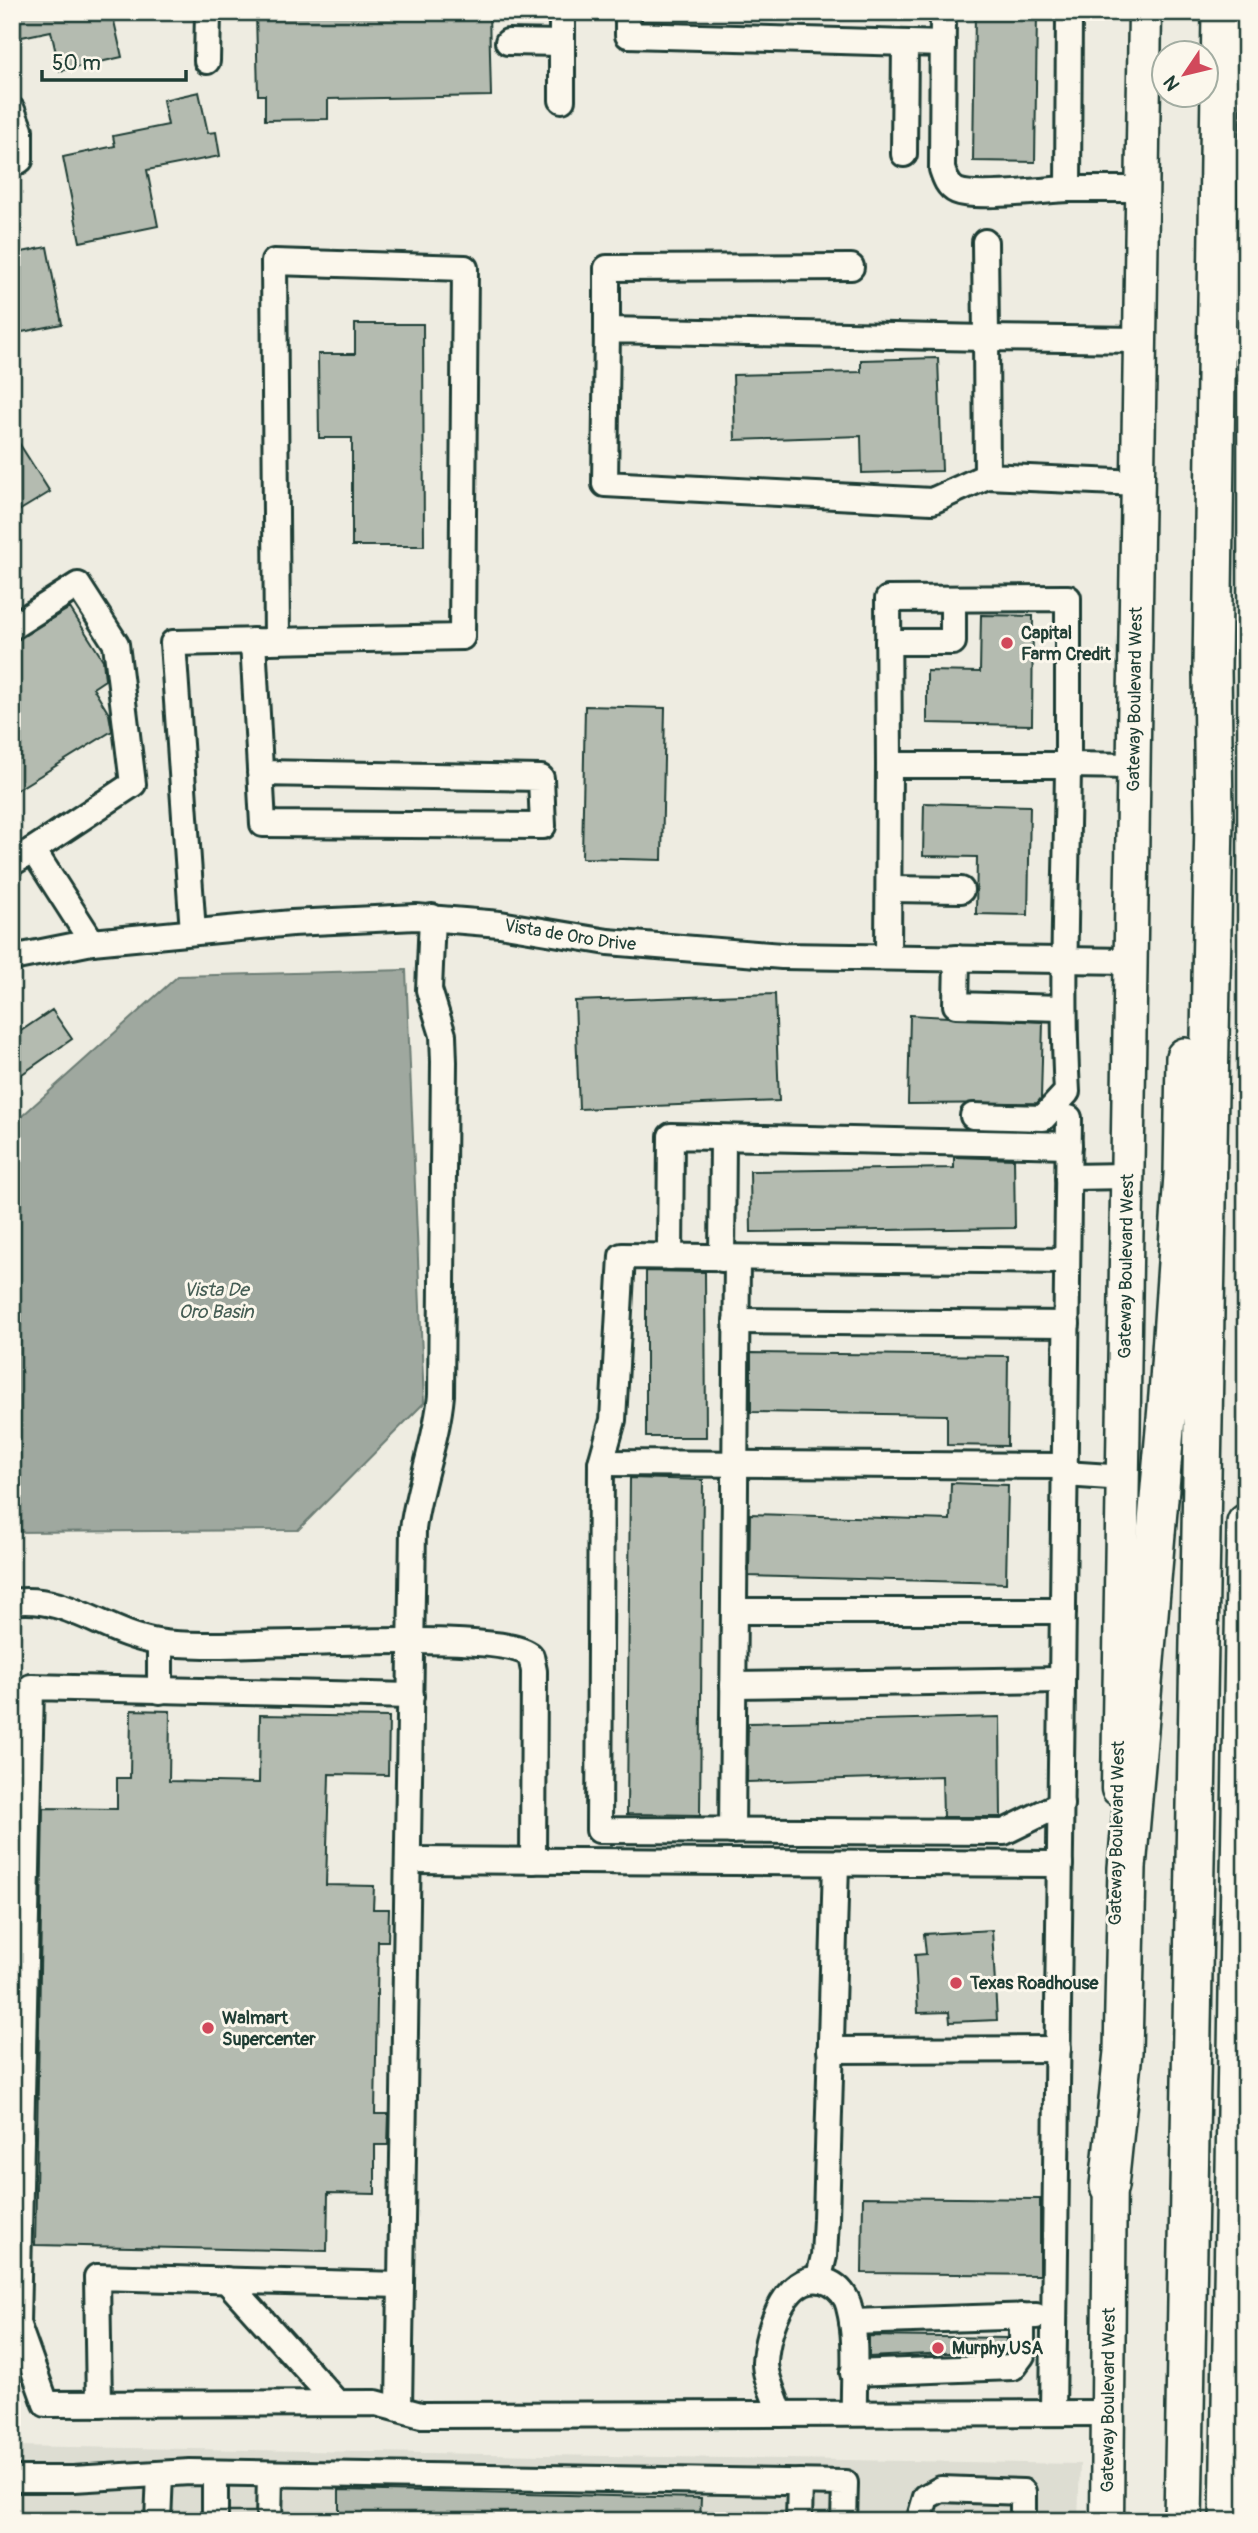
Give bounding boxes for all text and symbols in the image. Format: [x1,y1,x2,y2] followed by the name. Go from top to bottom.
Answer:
[42,38,186,82] scale bar
[1150,38,1220,108] north arrow
[52,50,101,77] text: 50 m
[1158,71,1185,95] text: N
[1122,606,1147,792] street label: Gateway Boulevard West
[1021,622,1112,666] place label: Capital Farm Credit
[999,635,1015,651] marker: Capital Farm Credit
[503,913,637,956] street label: Vista de Oro Drive
[1113,1173,1139,1359] street label: Gateway Boulevard West
[179,1278,255,1324] water label: Vista De Oro Basin
[1104,1740,1130,1926] street label: Gateway Boulevard West
[969,1972,1100,1995] place label: Texas Roadhouse
[948,1975,964,1991] marker: Texas Roadhouse
[222,2007,316,2051] place label: Walmart Supercenter
[200,2020,216,2036] marker: Walmart Supercenter
[1096,2307,1120,2493] street label: Gateway Boulevard West
[952,2337,1043,2360] place label: Murphy USA
[930,2340,946,2356] marker: Murphy USA

